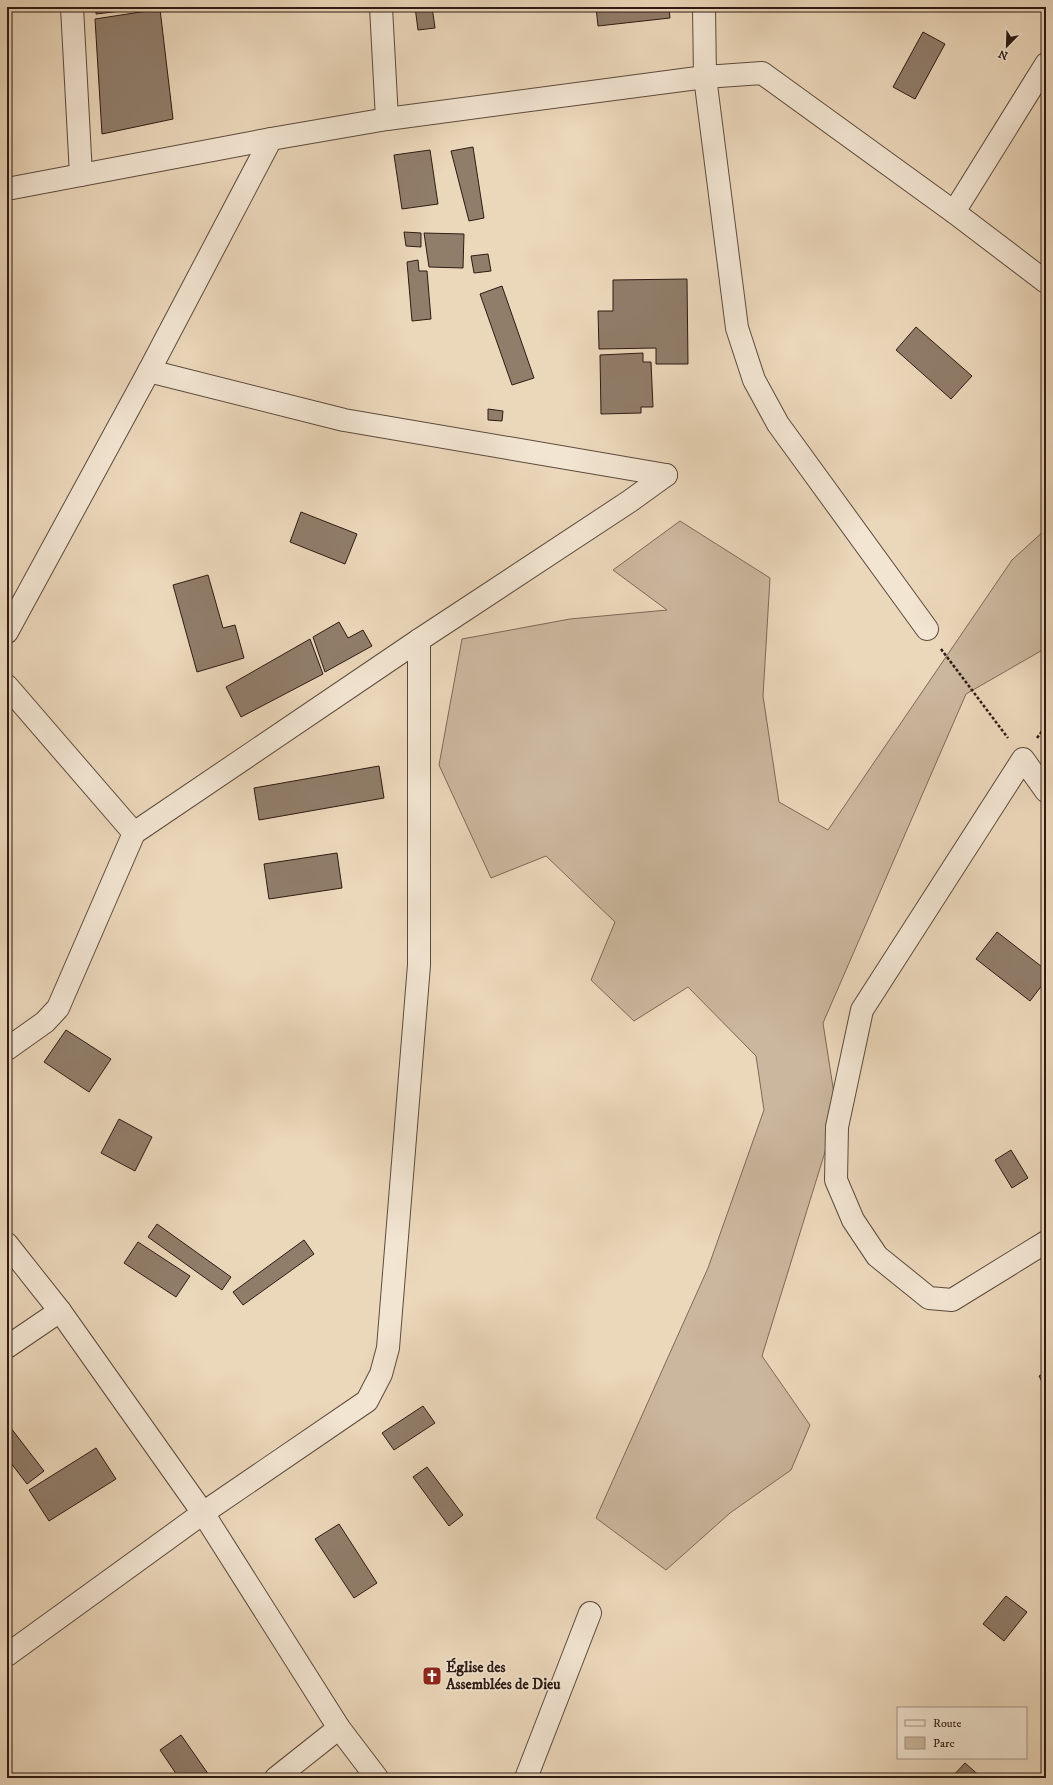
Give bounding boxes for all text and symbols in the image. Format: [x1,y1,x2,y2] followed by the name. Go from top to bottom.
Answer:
[987,26,1027,66] north arrow
[997,46,1010,62] text: N
[445,1657,561,1694] place label: Église des Assemblées de Dieu
[421,1665,443,1687] church icon: Église des Assemblées de Dieu
[897,1707,1027,1759] legend
[933,1716,961,1731] text: Route
[933,1736,955,1751] text: Parc

